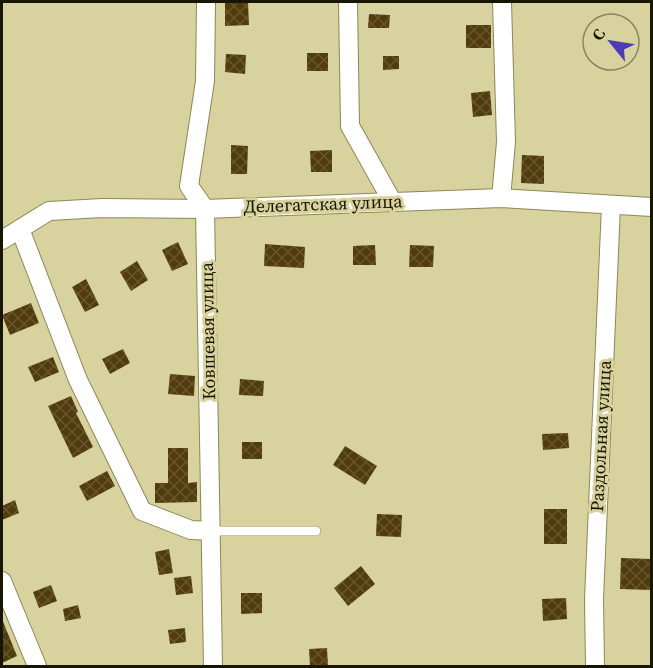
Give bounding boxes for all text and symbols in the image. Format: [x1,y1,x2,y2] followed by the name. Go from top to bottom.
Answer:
[581,12,641,72] north arrow
[586,25,610,44] text: С
[243,188,404,219] street label: Делегатская улица
[194,261,221,400] street label: Ковшевая улица
[584,359,617,512] street label: Раздольная улица

